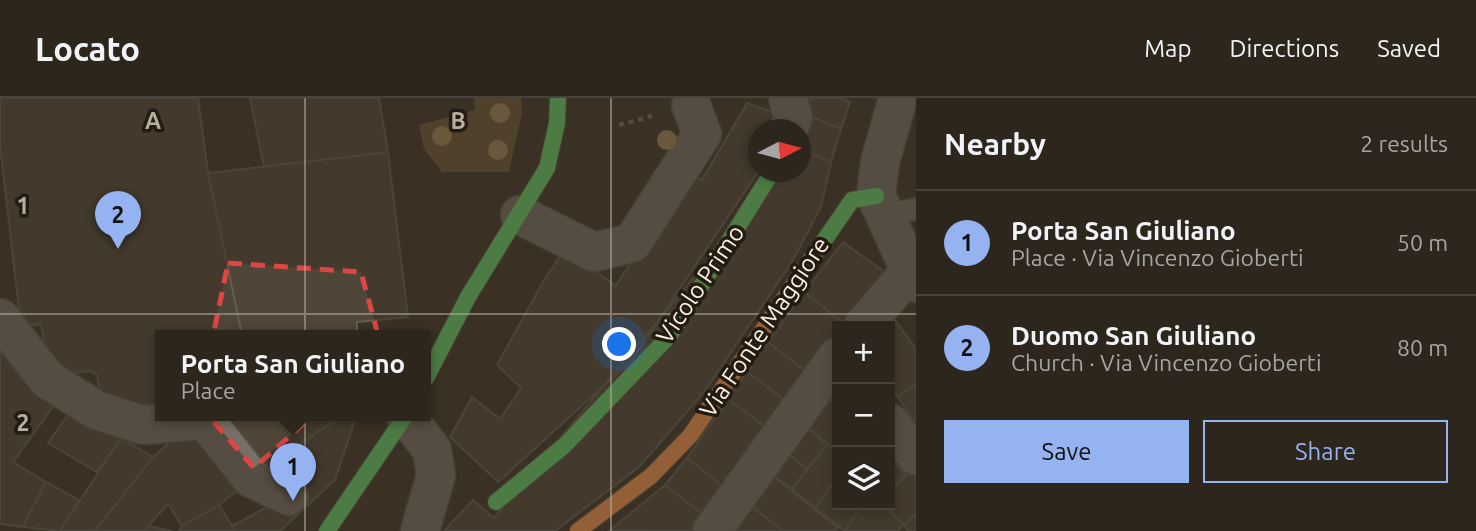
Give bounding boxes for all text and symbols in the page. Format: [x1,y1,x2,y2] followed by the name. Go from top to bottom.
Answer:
[35,30,140,67] text: Locato
[1144,35,1191,62] text: Map
[1229,35,1339,62] text: Directions
[1377,35,1441,62] text: Saved
[145,108,161,133] text: A
[450,108,466,133] text: B
[748,119,811,182] north arrow
[944,127,1046,161] text: Nearby
[1360,131,1448,156] text: 2 results
[95,191,141,249] pin: 2
[17,193,29,218] text: 1
[1011,216,1236,245] text: Porta San Giuliano
[651,220,749,348] street label: Vicolo Primo
[961,230,973,255] text: 1
[1397,230,1448,255] text: 50 m
[694,232,834,422] street label: Via Fonte Maggiore
[1011,245,1304,270] text: Place · Via Vincenzo Gioberti
[832,321,895,510] map controls
[832,321,895,384] button: +
[1011,321,1256,350] text: Duomo San Giuliano
[602,327,636,361] your location
[155,330,431,421] popup
[961,335,973,360] text: 2
[1397,335,1448,360] text: 80 m
[181,349,405,378] text: Porta San Giuliano
[1011,350,1321,375] text: Church · Via Vincenzo Gioberti
[181,378,236,403] text: Place
[832,384,895,447] button: −
[17,410,29,435] text: 2
[944,420,1189,483] button: Save
[1203,420,1448,483] button: Share
[270,443,316,501] pin: 1
[832,447,895,510] button: layers

